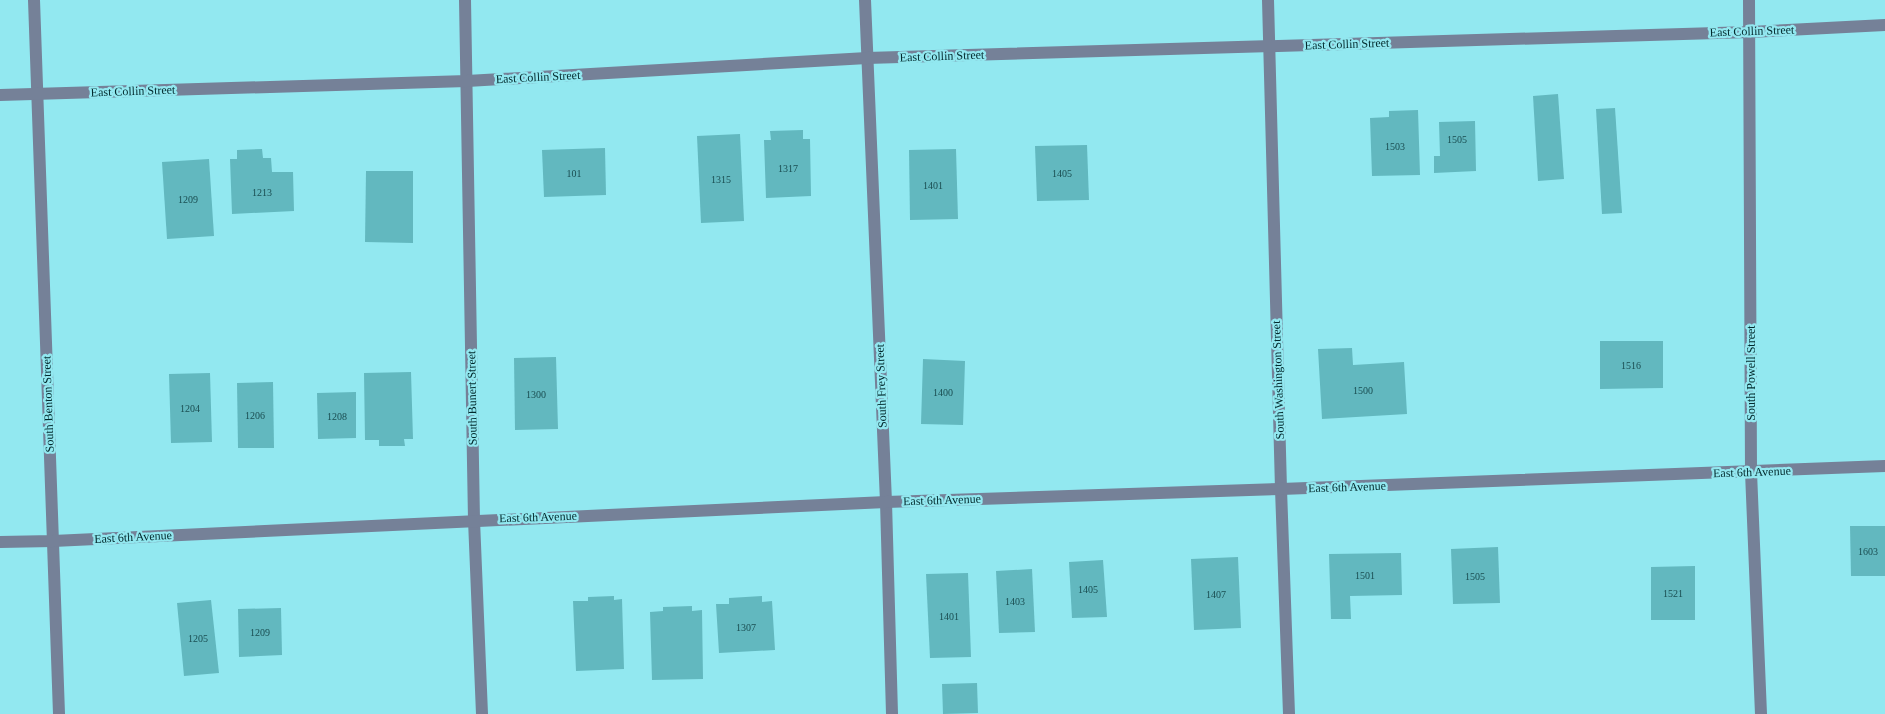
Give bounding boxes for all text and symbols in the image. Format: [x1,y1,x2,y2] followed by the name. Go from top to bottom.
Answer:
[1709,23,1795,39] street label: East Collin Street
[1304,36,1390,52] street label: East Collin Street
[899,48,985,64] street label: East Collin Street
[495,68,581,86] street label: East Collin Street
[90,83,176,99] street label: East Collin Street
[1447,134,1467,145] house number: 1505
[1385,141,1405,152] house number: 1503
[778,163,798,174] house number: 1317
[567,168,582,179] house number: 101
[1052,168,1072,179] house number: 1405
[711,174,731,185] house number: 1315
[923,180,943,191] house number: 1401
[252,187,272,198] house number: 1213
[178,194,198,205] house number: 1209
[1269,320,1287,440] street label: South Washington Street
[1744,325,1758,421] street label: South Powell Street
[873,343,889,428] street label: South Frey Street
[464,350,480,445] street label: South Bunert Street
[39,355,57,453] street label: South Benton Street
[1621,360,1641,371] house number: 1516
[1353,385,1373,396] house number: 1500
[933,387,953,398] house number: 1400
[526,389,546,400] house number: 1300
[180,403,200,414] house number: 1204
[245,410,265,421] house number: 1206
[327,411,347,422] house number: 1208
[1713,464,1791,480] street label: East 6th Avenue
[1308,479,1386,495] street label: East 6th Avenue
[903,492,981,508] street label: East 6th Avenue
[499,509,577,525] street label: East 6th Avenue
[94,528,172,546] street label: East 6th Avenue
[1858,546,1878,557] house number: 1603
[1355,570,1375,581] house number: 1501
[1465,571,1485,582] house number: 1505
[1078,584,1098,595] house number: 1405
[1663,588,1683,599] house number: 1521
[1206,589,1226,600] house number: 1407
[1005,596,1025,607] house number: 1403
[939,611,959,622] house number: 1401
[736,622,756,633] house number: 1307
[250,627,270,638] house number: 1209
[188,633,208,644] house number: 1205

